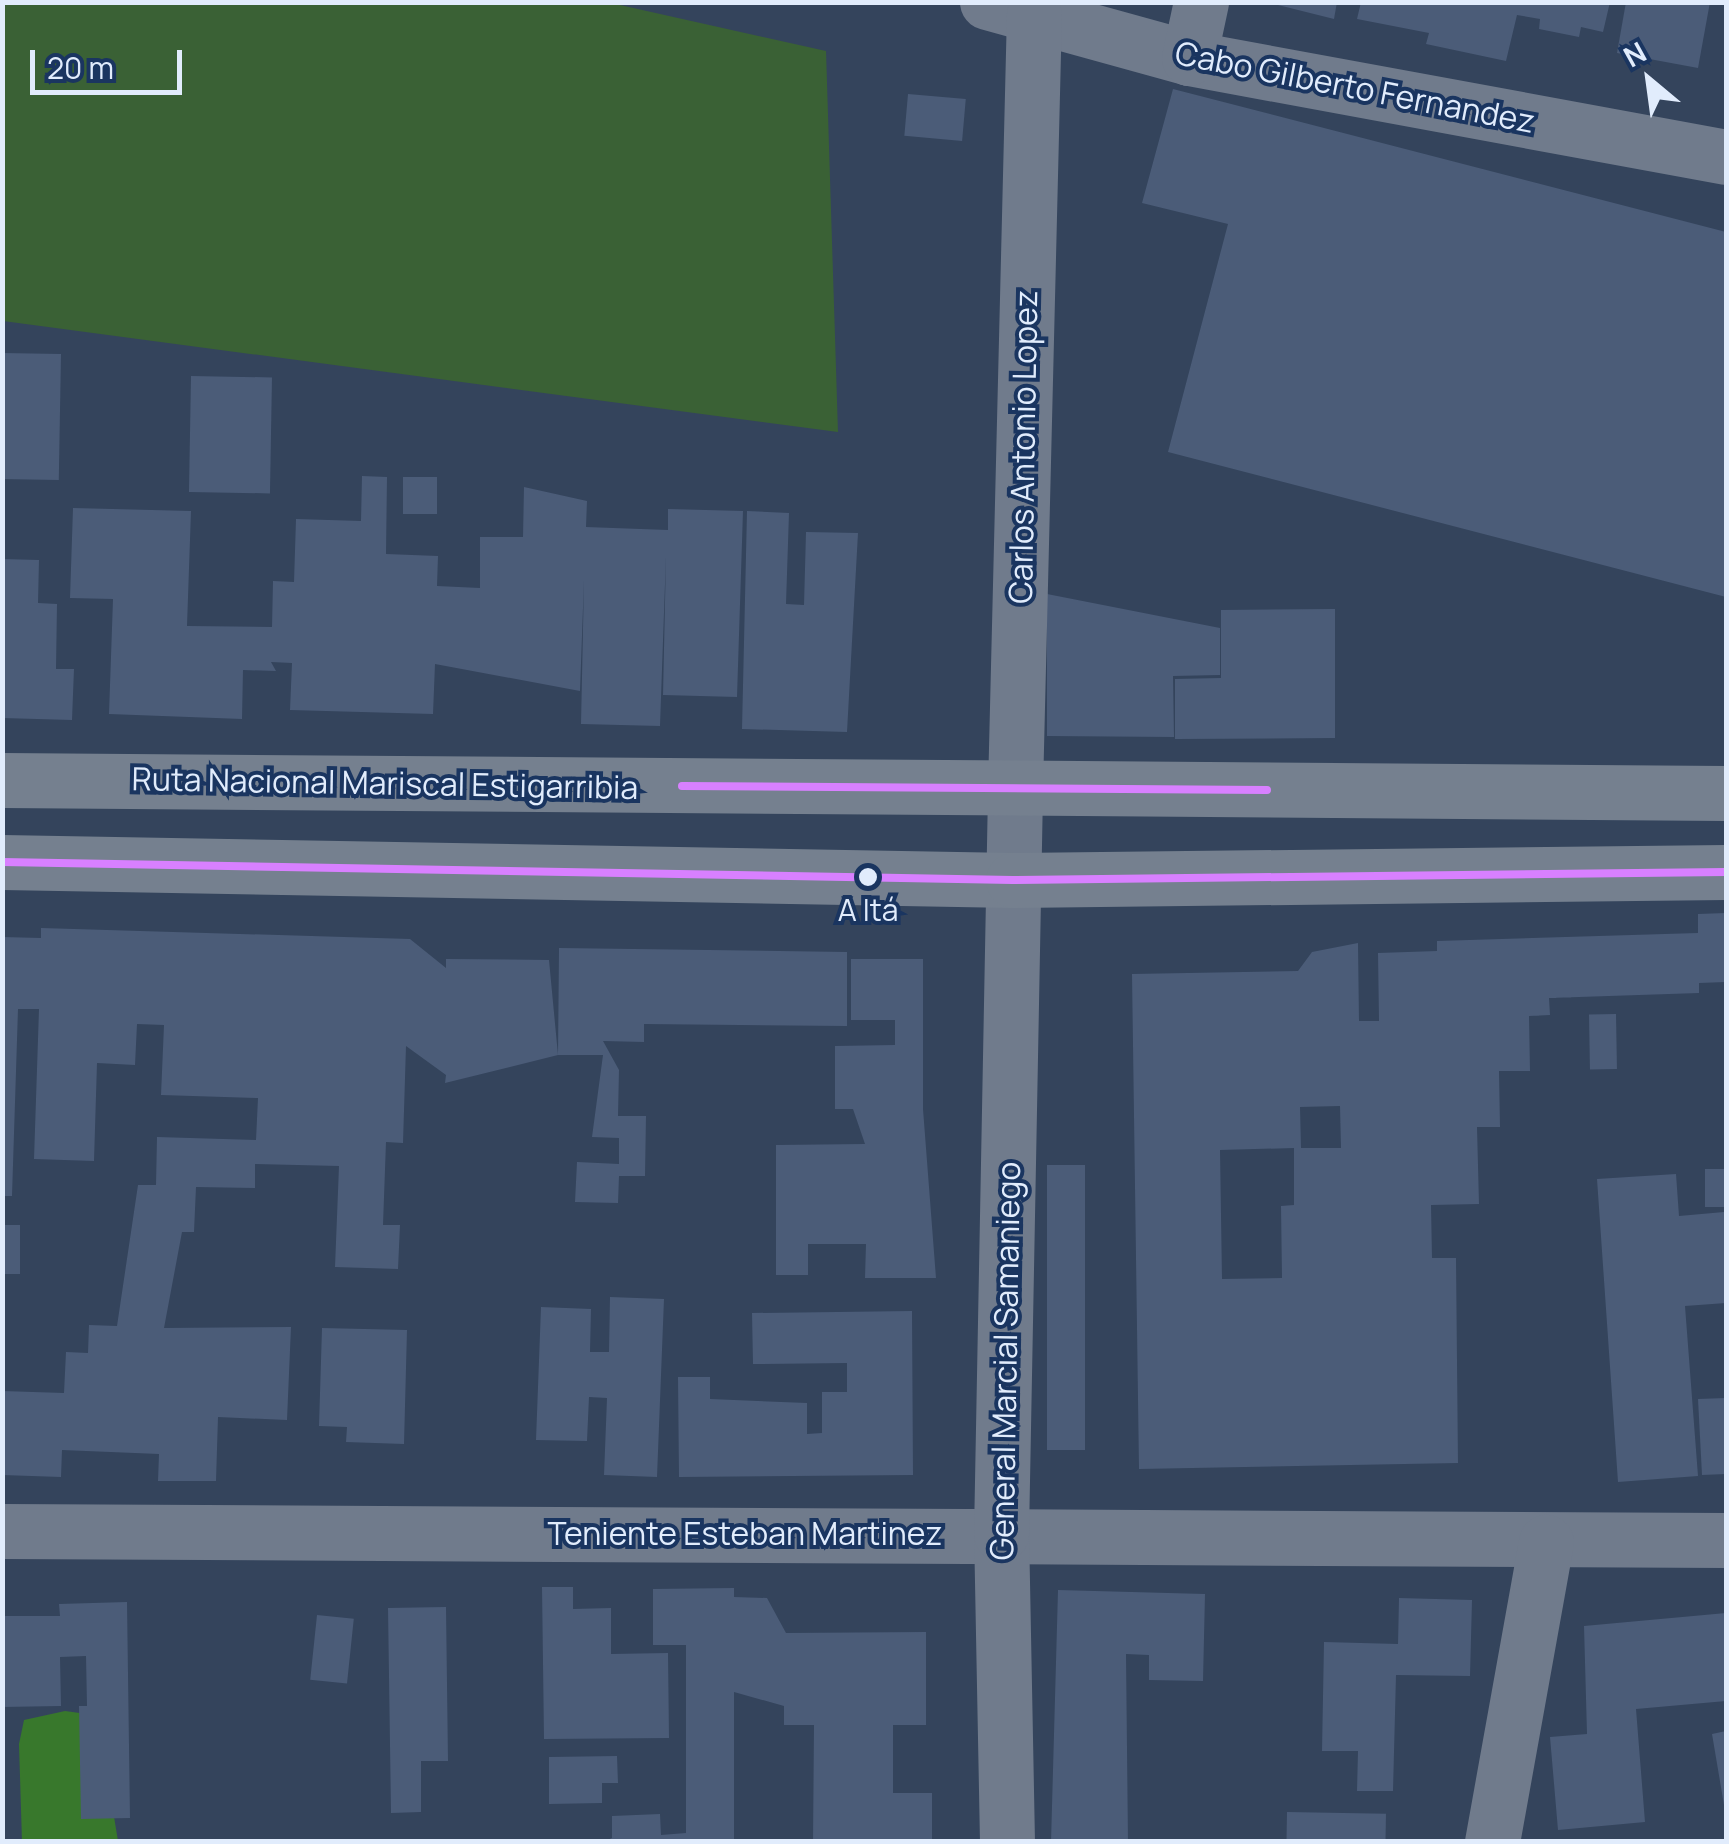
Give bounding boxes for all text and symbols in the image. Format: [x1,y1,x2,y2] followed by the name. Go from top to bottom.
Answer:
[35,30,188,92] scale bar
[1599,30,1699,130] north arrow
[1616,32,1652,75] text: N
[1172,33,1538,141] street label: Cabo Gilberto Fernandez
[47,47,114,88] text: 20 m
[1001,290,1045,604] street label: Carlos Antonio Lopez
[131,759,639,807] street label: Ruta Nacional Mariscal Estigarribia
[858,867,878,887] marker: A Itá
[838,892,898,928] place label: A Itá
[982,1161,1028,1561] street label: General Marcial Samaniego
[548,1514,942,1552] street label: Teniente Esteban Martinez

